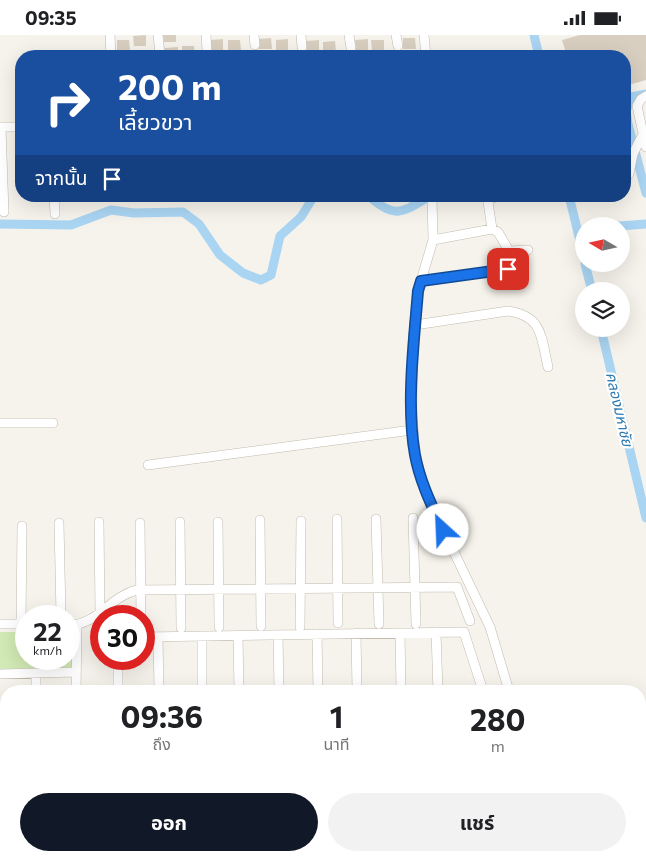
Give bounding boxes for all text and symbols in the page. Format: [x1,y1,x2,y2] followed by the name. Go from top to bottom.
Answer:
[25,6,77,29] text: 09:35
[118,64,221,107] text: 200 m
[35,70,100,135] icon: right
[118,108,193,135] text: เลี้ยวขวา
[98,165,126,193] icon: arrive
[35,166,88,189] text: จากนั้น
[575,217,630,273] north arrow
[575,217,630,337] map controls
[487,248,529,290] pin
[494,255,522,283] icon: arrive
[575,282,630,337] button: layers
[603,370,638,449] water label: คลองมหาชัย
[416,503,468,555] position arrow
[90,605,155,670] speed limit sign: 30
[33,616,62,646] text: 22
[33,643,62,657] text: km/h
[121,697,203,734] text: 09:36
[330,697,343,734] text: 1
[470,700,525,737] text: 280
[153,734,171,753] text: ถึง
[323,734,350,753] text: นาที
[491,736,505,755] text: m
[20,793,318,851] button: ออก
[328,793,626,851] button: แชร์

